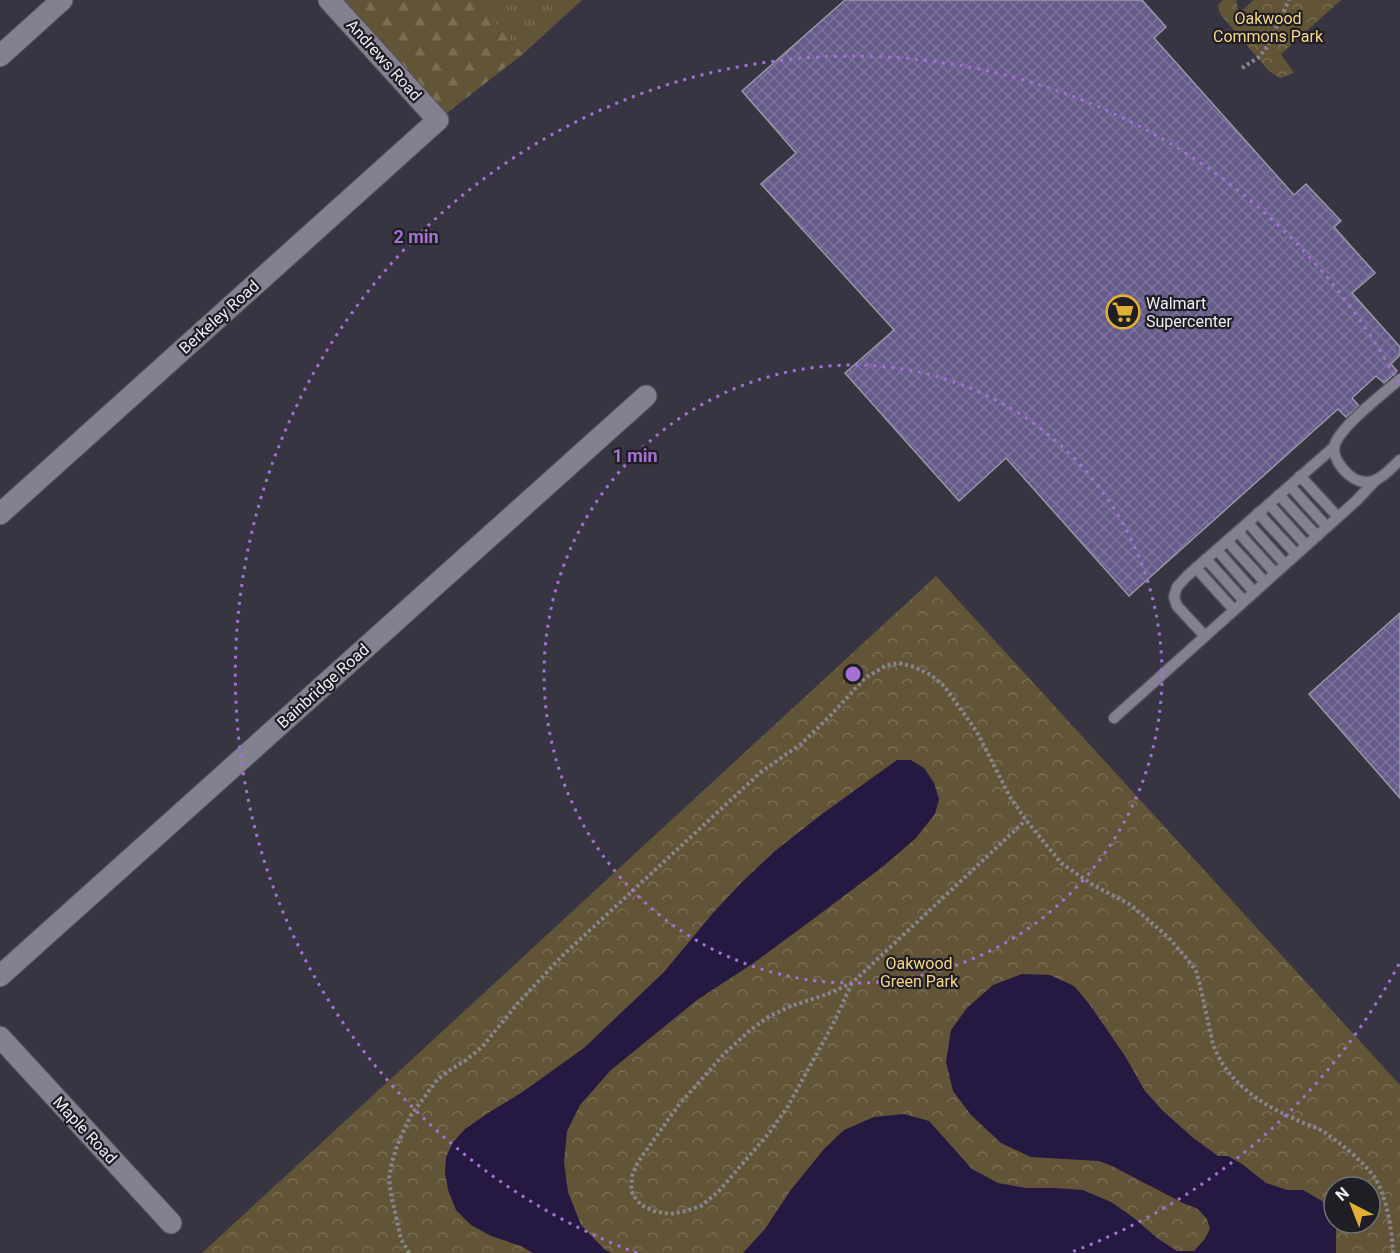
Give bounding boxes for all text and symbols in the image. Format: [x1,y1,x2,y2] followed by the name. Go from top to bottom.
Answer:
[1213,9,1324,46] park label: Oakwood Commons Park
[342,15,426,105] street label: Andrews Road
[393,226,439,247] text: 2 min
[175,276,263,358] street label: Berkeley Road
[1105,294,1141,330] supermarket icon: Walmart Supercenter
[1146,294,1232,331] place label: Walmart Supercenter
[612,445,658,466] text: 1 min
[273,640,373,732] street label: Bainbridge Road
[843,664,863,684] centre of rings
[880,954,959,991] park label: Oakwood Green Park
[49,1093,121,1167] street label: Maple Road
[1322,1175,1382,1235] north arrow
[1332,1183,1353,1205] text: N

